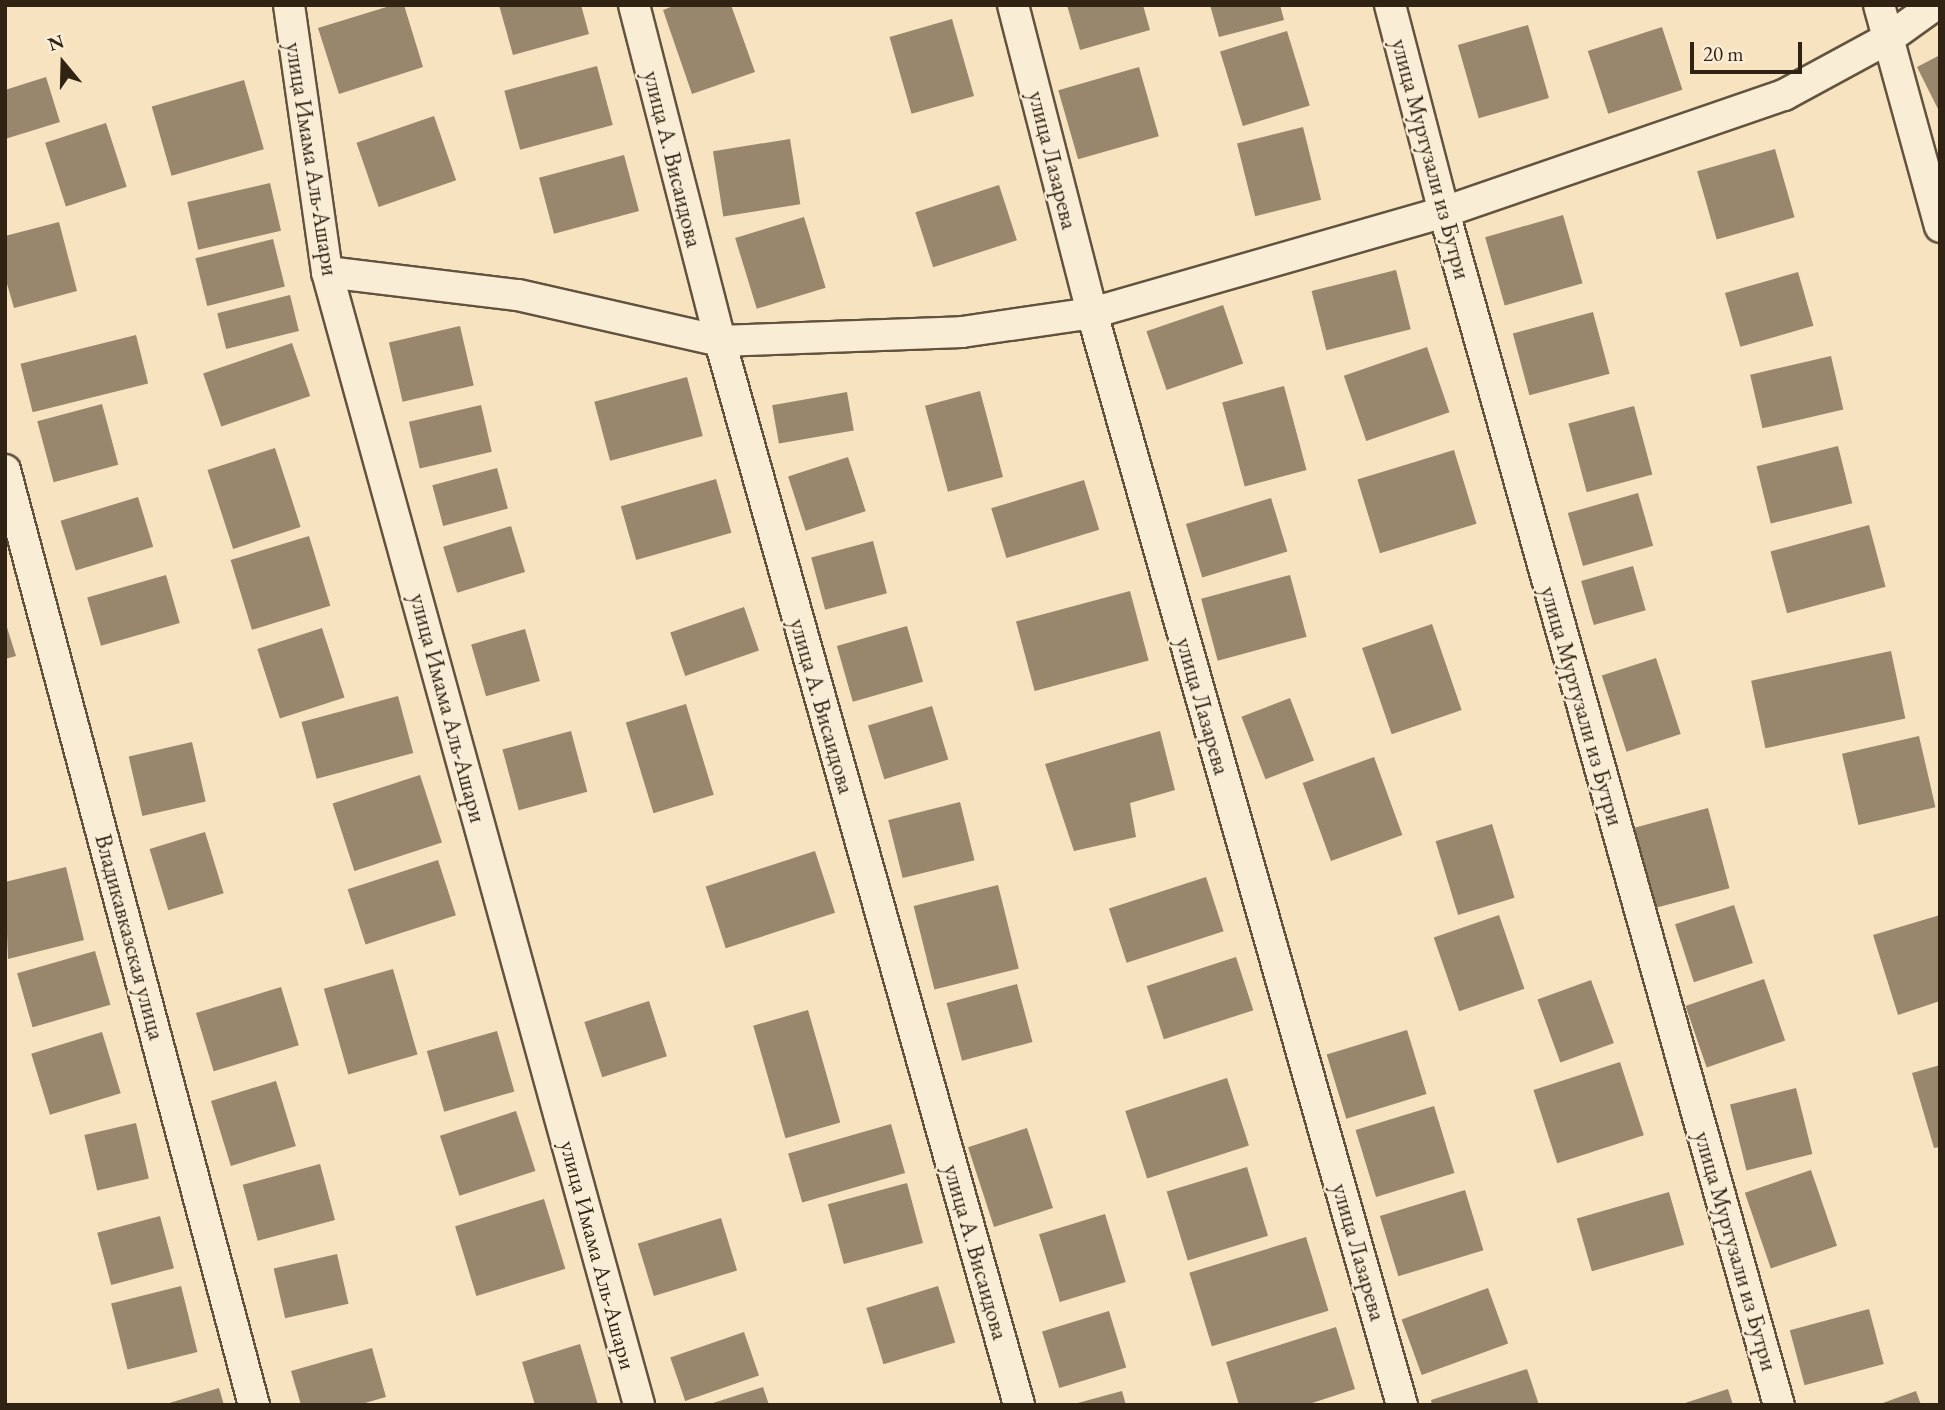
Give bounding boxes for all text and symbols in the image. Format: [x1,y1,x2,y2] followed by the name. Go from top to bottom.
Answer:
[28,28,98,98] north arrow
[45,28,67,57] text: N
[1693,28,1805,72] scale bar
[1386,36,1476,282] street label: улица Муртузали из Бутри
[280,40,344,278] street label: улица Имама Аль-Ашари
[1703,40,1744,67] text: 20 m
[638,68,708,250] street label: улица А. Висаидова
[1023,88,1083,232] street label: улица Лазарева
[1535,583,1629,829] street label: улица Муртузали из Бутри
[404,590,492,826] street label: улица Имама Аль-Ашари
[784,615,860,797] street label: улица А. Висаидова
[1170,634,1236,778] street label: улица Лазарева
[89,831,171,1043] street label: Владикавказская улица
[1689,1128,1783,1374] street label: улица Муртузали из Бутри
[554,1137,642,1373] street label: улица Имама Аль-Ашари
[938,1161,1014,1343] street label: улица А. Висаидова
[1326,1180,1392,1324] street label: улица Лазарева

